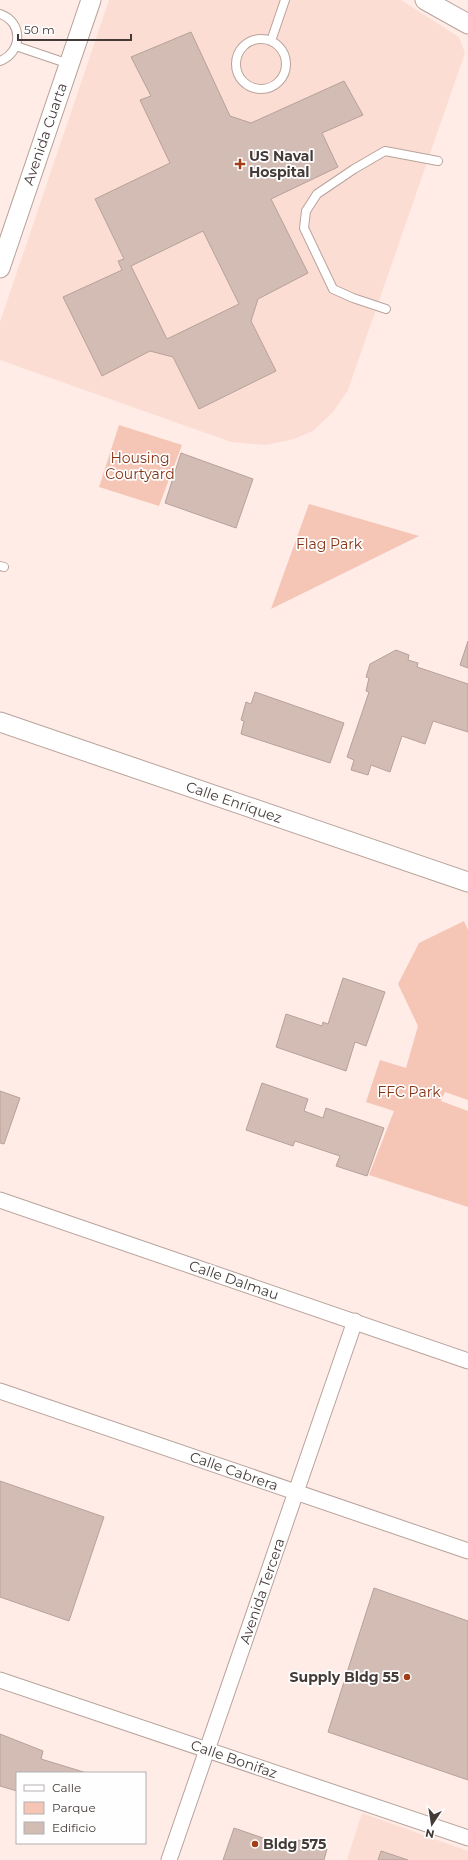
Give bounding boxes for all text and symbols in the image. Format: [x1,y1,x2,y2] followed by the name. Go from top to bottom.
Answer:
[18,16,131,42] scale bar
[24,22,55,37] text: 50 m
[19,80,71,188] street label: Avenida Cuarta
[249,147,314,181] place label: US Naval Hospital
[234,158,246,170] marker: US Naval Hospital
[105,449,175,483] park label: Housing Courtyard
[296,535,363,553] park label: Flag Park
[184,777,284,827] street label: Calle Enríquez
[377,1083,441,1101] park label: FFC Park
[187,1256,281,1304] street label: Calle Dalmau
[187,1447,281,1495] street label: Calle Cabrera
[235,1536,289,1646] street label: Avenida Tercera
[290,1668,399,1686] place label: Supply Bldg 55
[402,1672,412,1682] marker: Supply Bldg 55
[188,1736,280,1782] street label: Calle Bonifaz
[16,1772,146,1844] legend
[52,1780,81,1795] text: Calle
[52,1800,96,1815] text: Parque
[412,1804,452,1844] north arrow
[52,1820,96,1835] text: Edificio
[424,1826,436,1842] text: N
[263,1835,326,1853] place label: Bldg 575
[250,1839,260,1849] marker: Bldg 575

